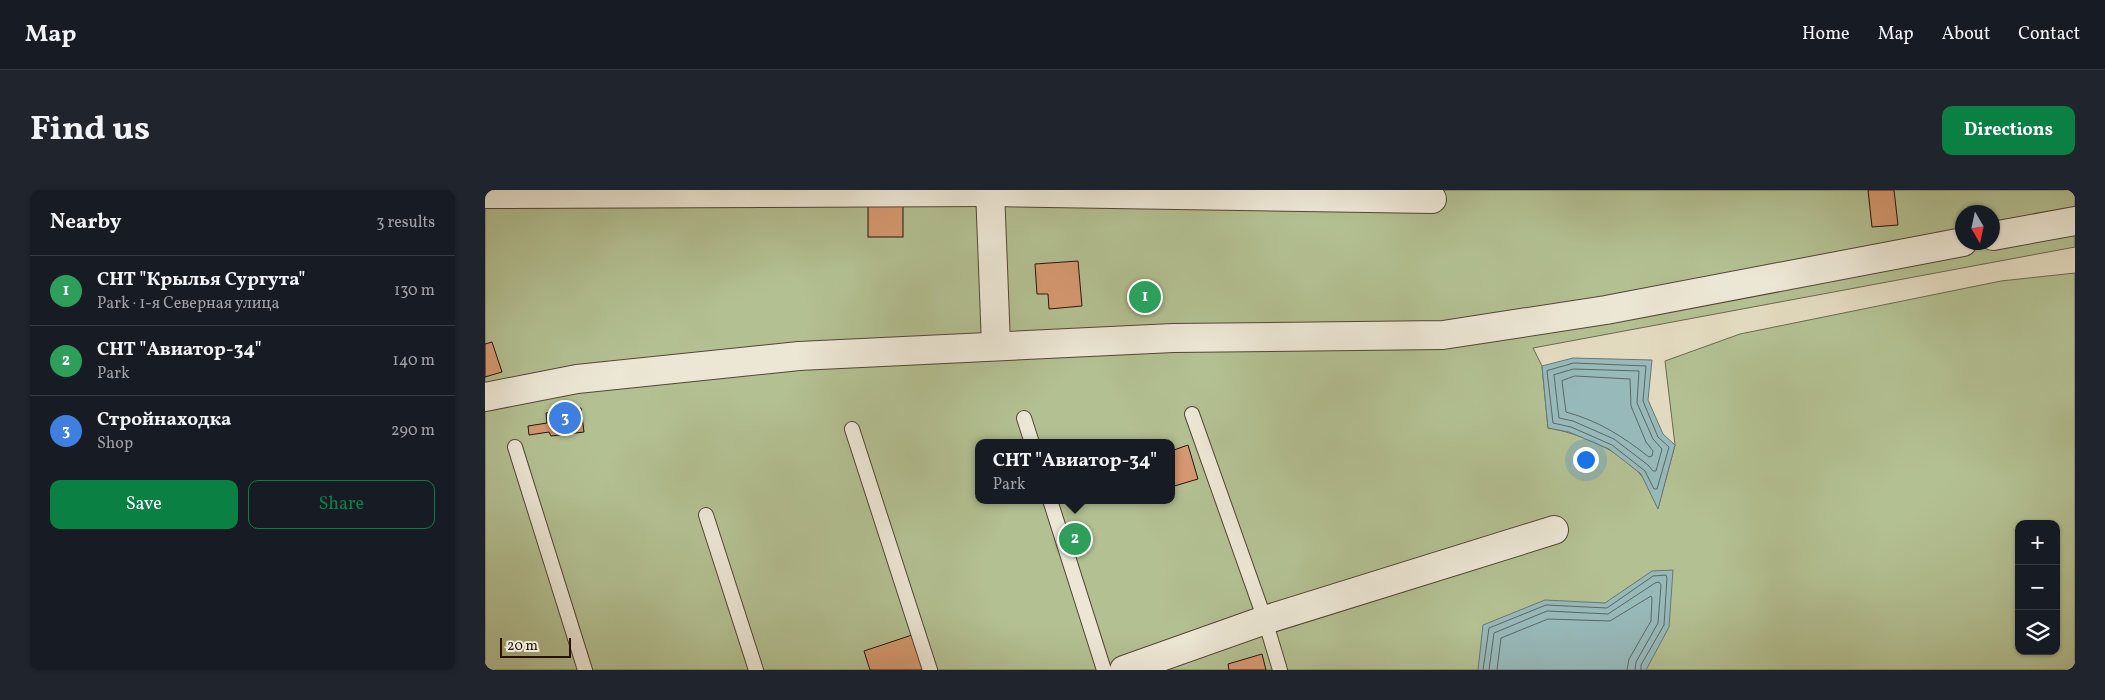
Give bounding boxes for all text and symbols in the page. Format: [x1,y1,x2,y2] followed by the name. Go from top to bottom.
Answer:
[25,18,76,52] text: Map
[1802,22,1850,47] text: Home
[1878,22,1914,47] text: Map
[1942,22,1990,47] text: About
[2018,22,2080,47] text: Contact
[30,106,150,154] text: Find us
[1942,106,2075,155] button: Directions
[1955,205,2000,250] north arrow
[50,208,121,237] text: Nearby
[376,212,435,234] text: 3 results
[97,267,306,293] text: CНТ "Крылья Сургута"
[1129,278,1161,316] pin: 1
[63,280,69,302] text: 1
[394,280,435,302] text: 130 m
[97,293,279,315] text: Park · 1-я Северная улица
[97,337,262,363] text: СНТ "Авиатор-34"
[62,350,70,372] text: 2
[393,350,435,372] text: 140 m
[97,363,130,385] text: Park
[549,399,581,437] pin: 3
[97,407,231,433] text: Стройнаходка
[62,420,70,442] text: 3
[391,420,435,442] text: 290 m
[97,433,133,455] text: Shop
[975,439,1175,504] popup
[1573,447,1599,473] your location
[993,448,1157,474] text: СНТ "Авиатор-34"
[993,474,1025,496] text: Park
[50,480,238,529] button: Save
[248,480,435,529] button: Share
[1059,520,1091,558] pin: 2
[2015,520,2060,655] map controls
[2015,520,2060,565] button: +
[2015,565,2060,610] button: −
[2015,610,2060,655] button: layers
[500,635,571,658] scale bar
[507,637,538,656] text: 20 m

